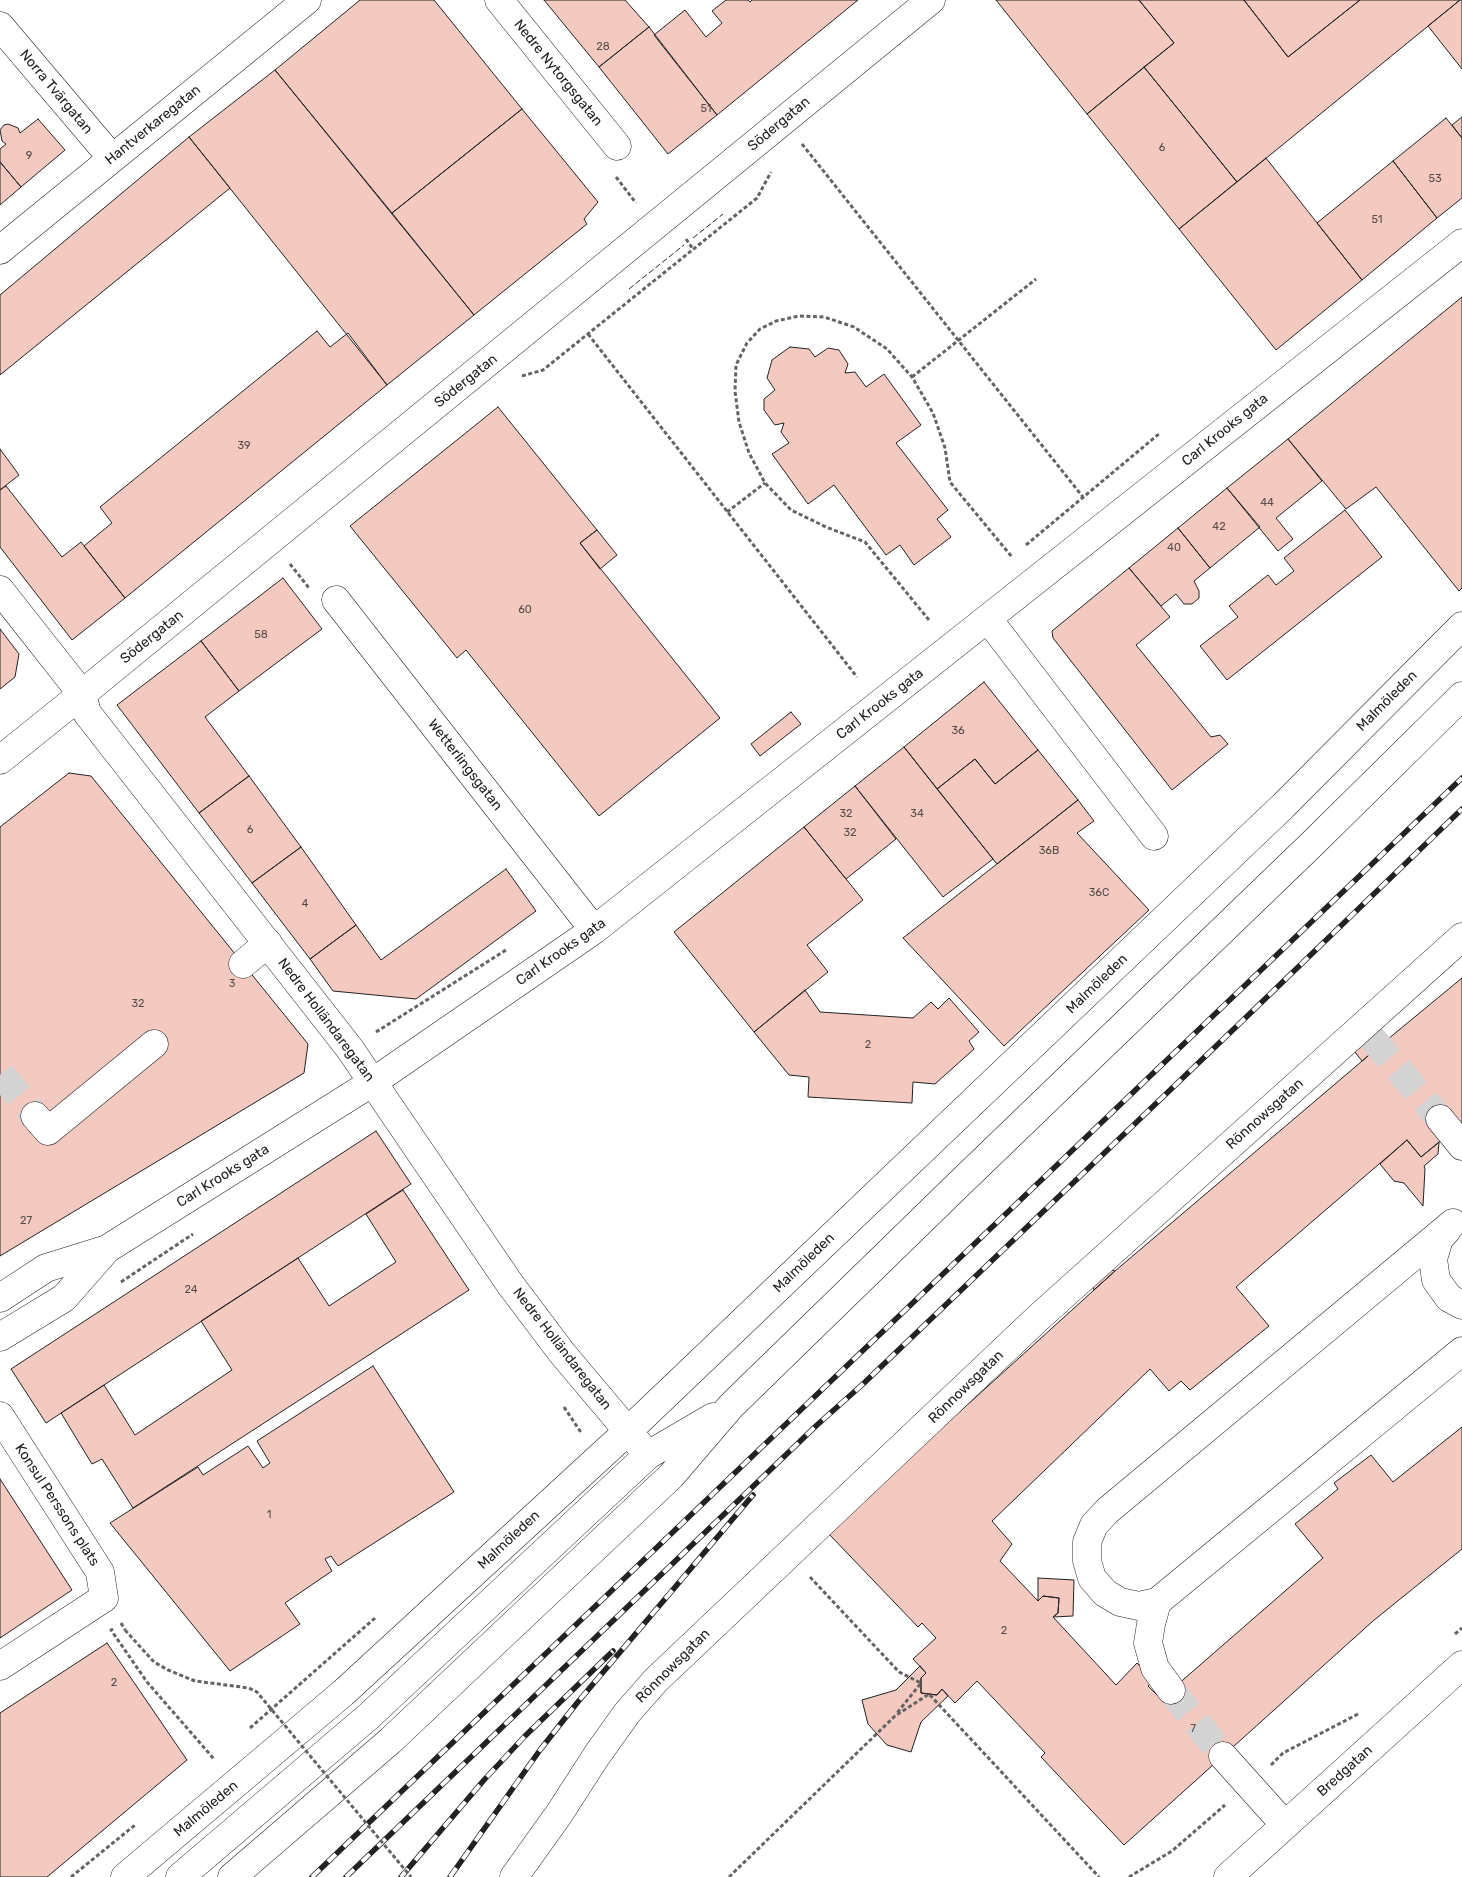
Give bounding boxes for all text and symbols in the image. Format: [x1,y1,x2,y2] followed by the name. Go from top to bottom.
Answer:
[510,17,606,129] street label: Nedre Nytorgsgatan
[596,40,610,54] house number: 28
[16,47,96,137] street label: Norra Tvärgatan
[102,81,204,169] street label: Hantverkaregatan
[745,93,813,155] street label: Södergatan
[700,102,712,116] house number: 51
[1159,141,1165,155] house number: 6
[26,149,32,163] house number: 9
[1428,172,1442,186] house number: 53
[1371,213,1383,227] house number: 51
[431,351,501,411] street label: Södergatan
[1179,390,1271,470] street label: Carl Krooks gata
[237,439,251,453] house number: 39
[1260,496,1274,510] house number: 44
[1212,520,1226,534] house number: 42
[1167,541,1181,555] house number: 40
[518,603,532,617] house number: 60
[117,607,187,667] street label: Södergatan
[254,628,268,642] house number: 58
[833,665,927,743] street label: Carl Krooks gata
[1353,667,1421,735] street label: Malmöleden
[424,716,506,814] street label: Wetterlingsgatan
[951,724,965,738] house number: 36
[839,807,853,821] house number: 32
[910,807,924,821] house number: 34
[247,823,253,837] house number: 6
[843,826,857,840] house number: 32
[1039,844,1059,858] house number: 36B
[1089,886,1109,900] house number: 36C
[302,897,308,911] house number: 4
[513,915,609,989] street label: Carl Krooks gata
[1063,951,1131,1017] street label: Malmöleden
[274,955,378,1085] street label: Nedre Holländaregatan
[229,977,235,991] house number: 3
[131,997,145,1011] house number: 32
[865,1038,871,1052] house number: 2
[1223,1075,1307,1153] street label: Rönnowsgatan
[174,1141,272,1211] street label: Carl Krooks gata
[20,1214,32,1228] house number: 27
[770,1230,838,1296] street label: Malmöleden
[184,1283,198,1297] house number: 24
[509,1285,615,1413] street label: Nedre Holländaregatan
[925,1347,1007,1427] street label: Rönnowsgatan
[11,1441,103,1569] street label: Konsul Perssons plats
[475,1507,543,1573] street label: Malmöleden
[267,1508,271,1522] house number: 1
[1001,1624,1007,1638] house number: 2
[632,1625,714,1707] street label: Rönnowsgatan
[111,1676,117,1690] house number: 2
[1190,1722,1196,1736] house number: 7
[1314,1742,1376,1800] street label: Bredgatan
[170,1777,242,1841] street label: Malmöleden

